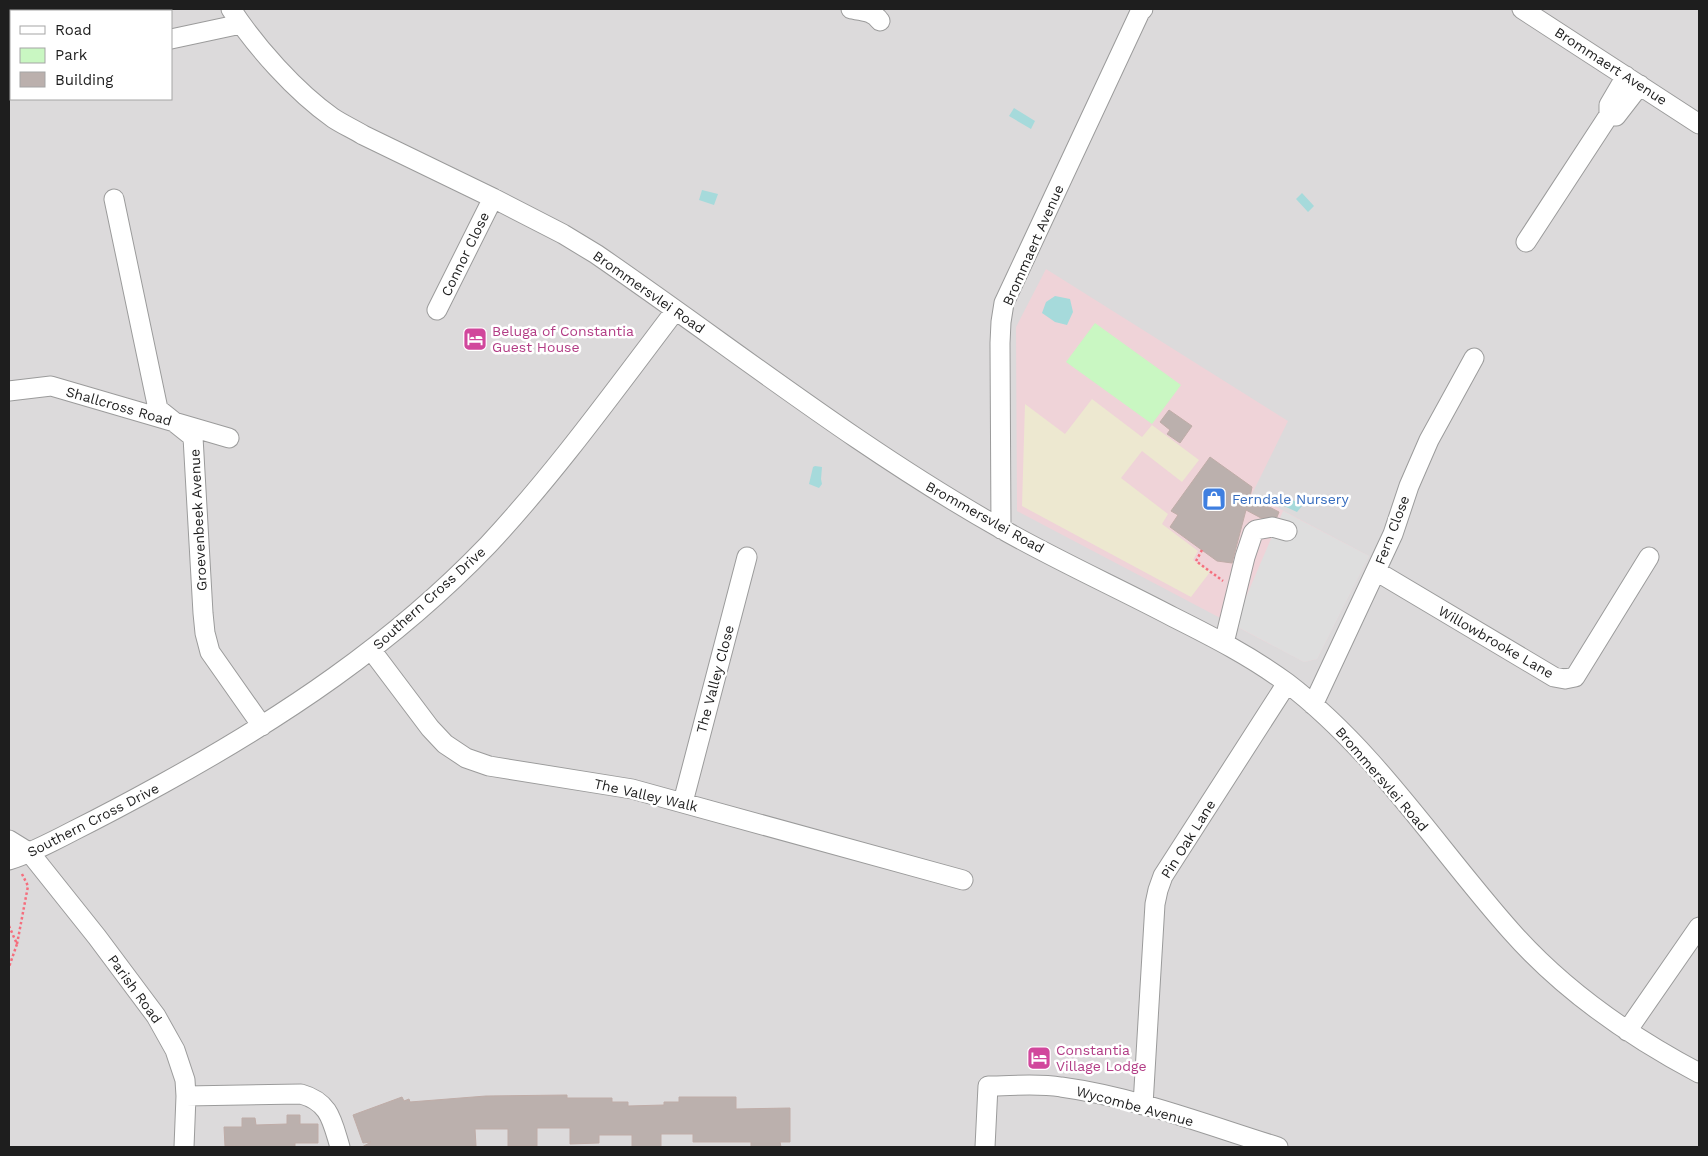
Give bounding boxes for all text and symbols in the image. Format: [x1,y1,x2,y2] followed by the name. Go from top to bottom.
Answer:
[10,10,172,100] legend
[55,21,92,39] text: Road
[1552,24,1670,108] street label: Brommaert Avenue
[55,46,88,64] text: Park
[55,71,113,89] text: Building
[999,182,1067,308] street label: Brommaert Avenue
[438,209,492,299] street label: Connor Close
[590,247,708,337] street label: Brommersvlei Road
[492,323,634,355] place label: Beluga of Constantia Guest House
[462,326,488,352] hotel icon: Beluga of Constantia Guest House
[64,383,174,429] street label: Shallcross Road
[186,449,210,591] street label: Groevenbeek Avenue
[923,478,1047,556] street label: Brommersvlei Road
[1201,486,1227,512] shop icon: Ferndale Nursery
[1232,491,1349,507] place label: Ferndale Nursery
[1371,493,1413,567] street label: Fern Close
[370,543,488,653] street label: Southern Cross Drive
[1436,603,1556,681] street label: Willowbrooke Lane
[693,623,737,735] street label: The Valley Close
[1332,724,1432,834] street label: Brommersvlei Road
[593,775,700,815] street label: The Valley Walk
[24,780,162,860] street label: Southern Cross Drive
[1157,797,1219,881] street label: Pin Oak Lane
[105,952,165,1026] street label: Parish Road
[1056,1042,1146,1074] place label: Constantia Village Lodge
[1026,1045,1052,1071] hotel icon: Constantia Village Lodge
[1075,1083,1195,1129] street label: Wycombe Avenue

